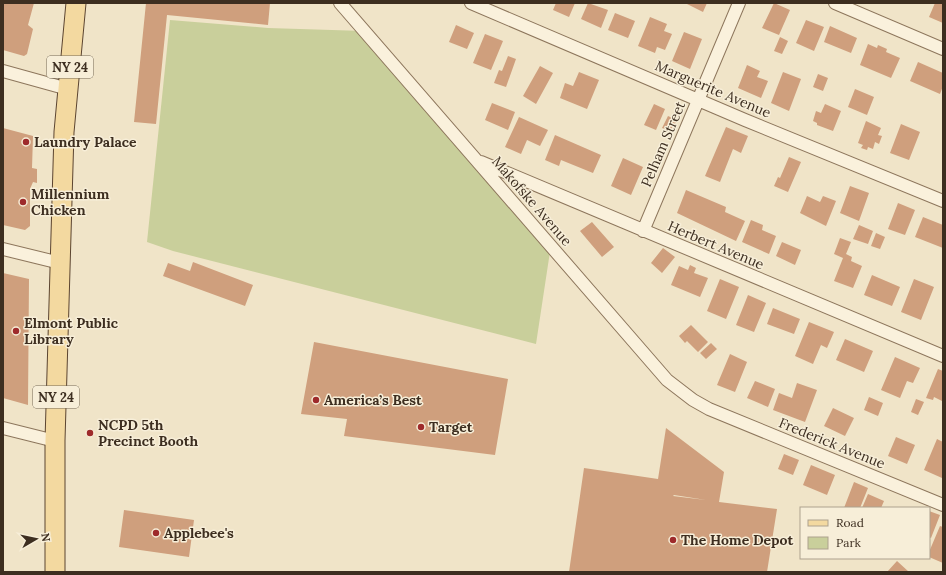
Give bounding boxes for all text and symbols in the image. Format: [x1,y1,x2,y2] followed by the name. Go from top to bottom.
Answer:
[47,56,93,78] road number: NY 24
[652,56,774,122] street label: Marguerite Avenue
[637,98,689,190] street label: Pelham Street
[34,133,137,151] place label: Laundry Palace
[21,137,31,147] marker: Laundry Palace
[488,152,576,250] street label: Makofske Avenue
[31,185,109,219] place label: Millennium Chicken
[18,197,28,207] marker: Millennium Chicken
[665,217,767,274] street label: Herbert Avenue
[24,314,119,348] place label: Elmont Public Library
[11,326,21,336] marker: Elmont Public Library
[33,386,79,408] road number: NY 24
[324,391,422,409] place label: America’s Best
[311,395,321,405] marker: America’s Best
[776,413,888,473] street label: Frederick Avenue
[98,416,198,450] place label: NCPD 5th Precinct Booth
[429,418,473,436] place label: Target
[416,422,426,432] marker: Target
[85,428,95,438] marker: NCPD 5th Precinct Booth
[800,507,930,559] legend
[836,515,864,530] text: Road
[16,519,56,559] north arrow
[164,524,234,542] place label: Applebee's
[151,528,161,538] marker: Applebee's
[681,531,793,549] place label: The Home Depot
[38,532,54,543] text: N
[668,535,678,545] marker: The Home Depot
[836,535,862,550] text: Park

